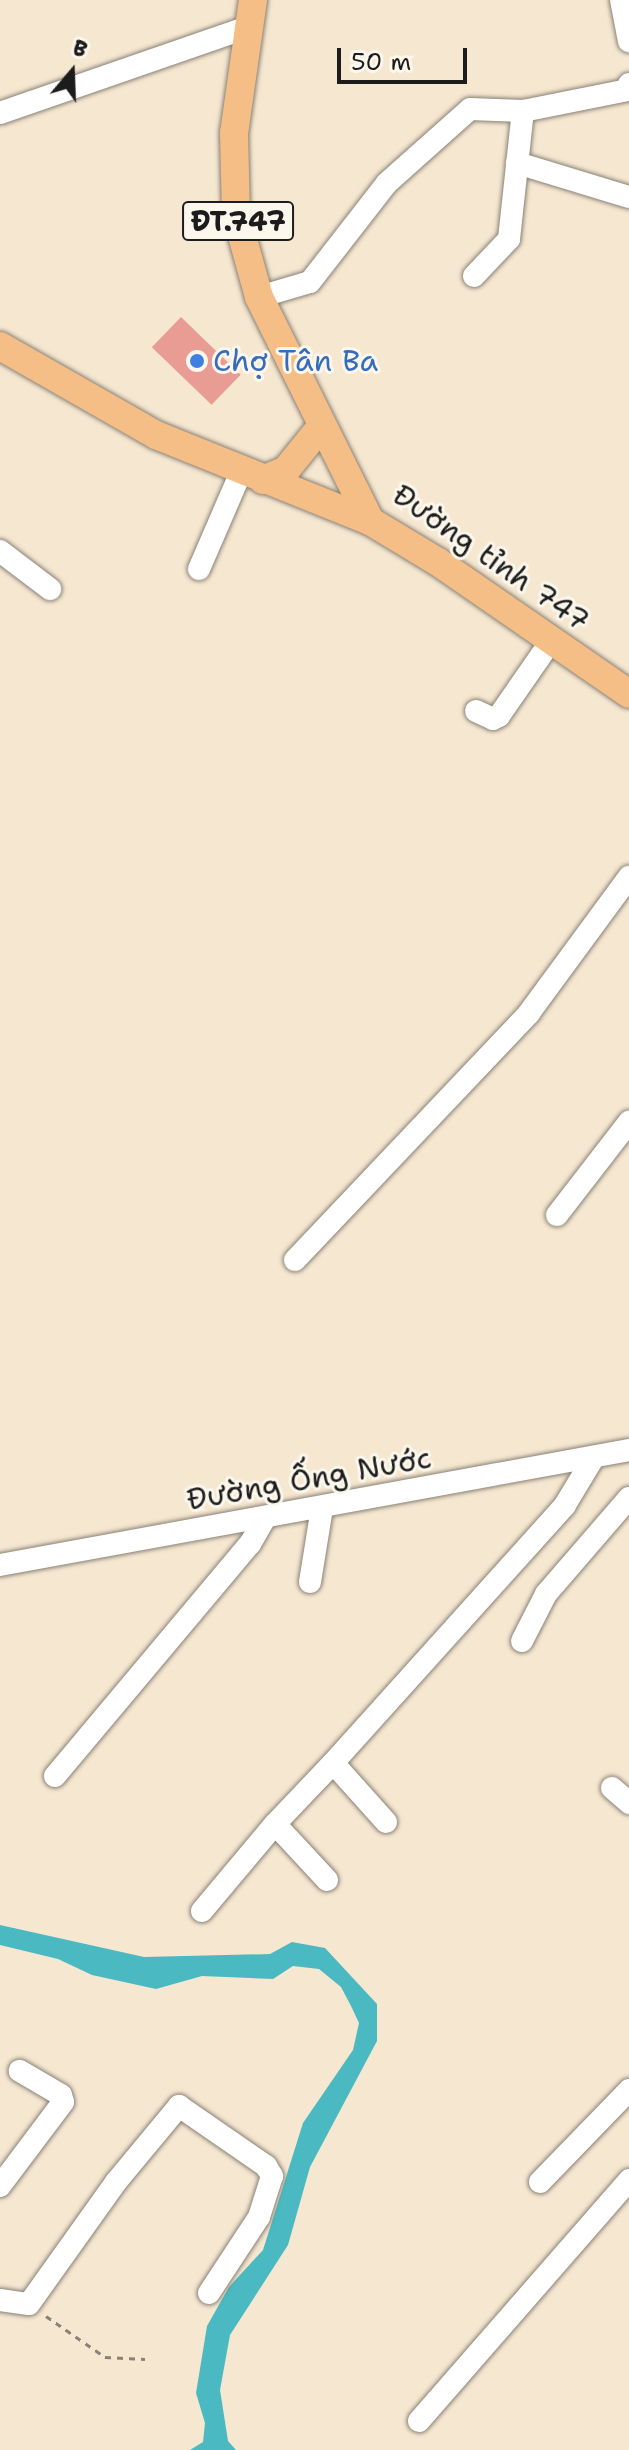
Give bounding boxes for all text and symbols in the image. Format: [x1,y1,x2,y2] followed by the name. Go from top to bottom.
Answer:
[32,32,112,112] north arrow
[341,32,471,82] scale bar
[69,33,91,65] text: B
[351,46,411,78] text: 50 m
[182,197,294,245] road number: ĐT.747
[213,343,378,379] place label: Chợ Tân Ba
[188,352,206,370] marker: Chợ Tân Ba
[386,477,596,639] street label: Đường tỉnh 747
[184,1440,434,1518] street label: Đường Ống Nước

